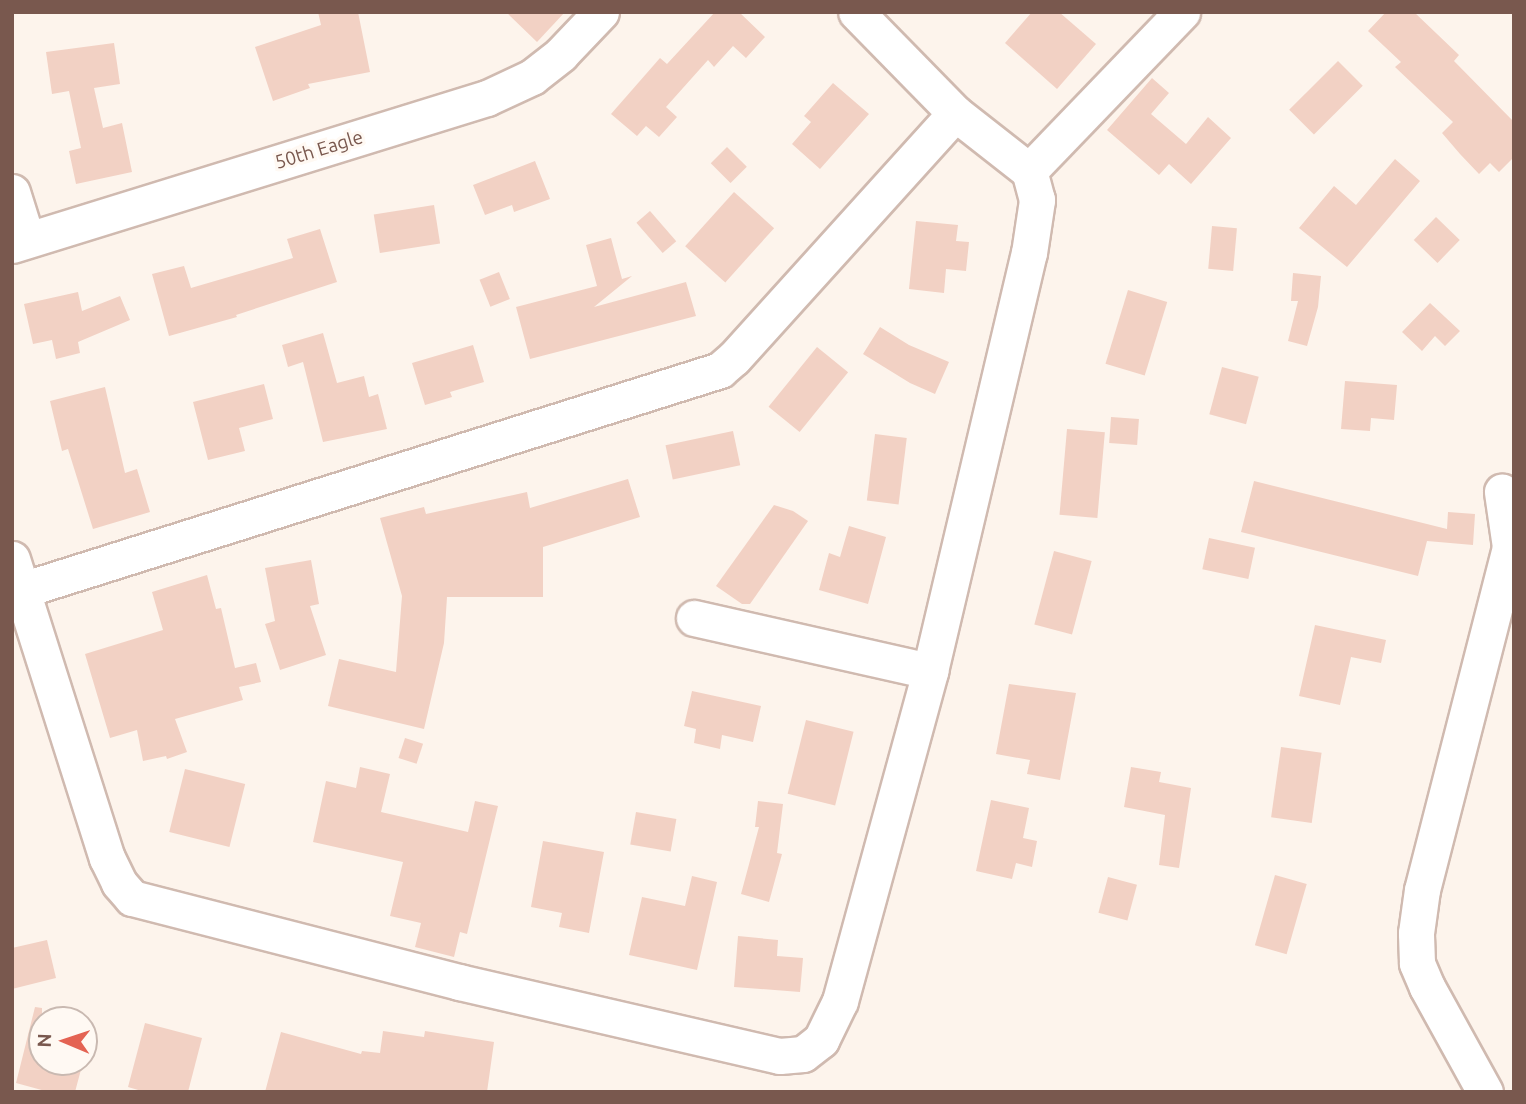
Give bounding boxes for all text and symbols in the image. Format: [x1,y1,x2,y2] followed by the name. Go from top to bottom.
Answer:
[272,126,366,174] street label: 50th Eagle
[28,1006,98,1076] north arrow
[33,1033,55,1048] text: N

